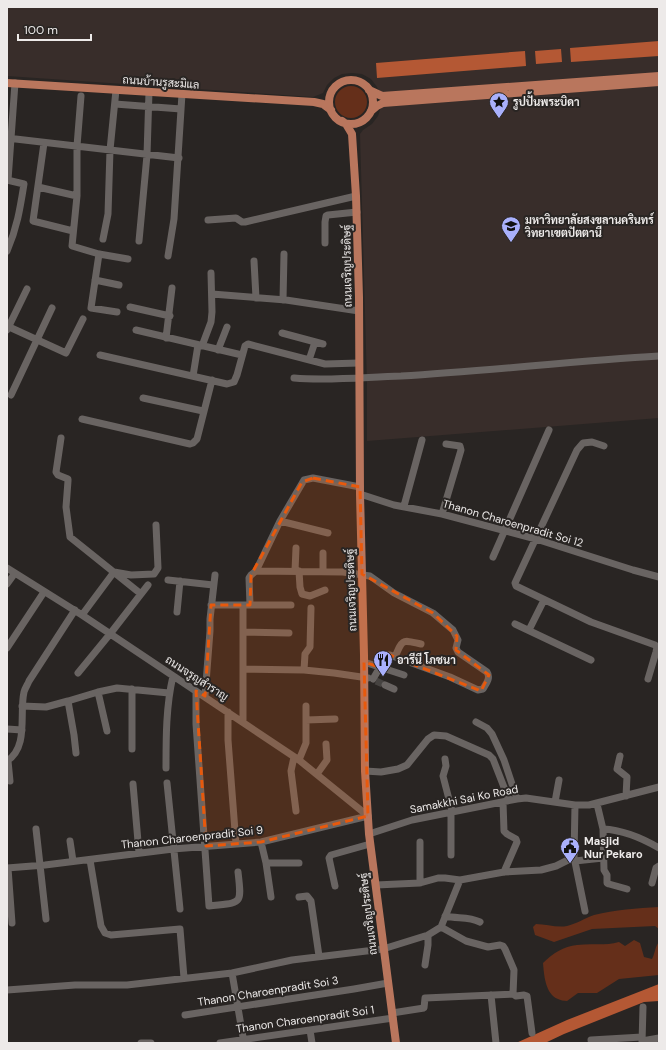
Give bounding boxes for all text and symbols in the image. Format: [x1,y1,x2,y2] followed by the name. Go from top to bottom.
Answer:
[18,16,91,42] scale bar
[24,22,58,38] text: 100 m
[122,72,200,93] street label: ถนนบ้านรูสะมิแล
[488,91,510,119] place icon: รูปปั้นพระบิดา
[512,91,580,110] place label: รูปปั้นพระบิดา
[524,212,655,240] place label: มหาวิทยาลัยสงขลานครินทร์ วิทยาเขตปัตตานี
[500,215,522,243] school or university icon: มหาวิทยาลัยสงขลานครินทร์ วิทยาเขตปัตตานี
[338,224,356,307] street label: ถนนเจริญประดิษฐ์
[441,496,585,550] street label: Thanon Charoenpradit Soi 12
[342,548,360,632] street label: ถนนเจริญประดิษฐ์
[372,649,394,677] restaurant icon: อารีนี โภชนา
[162,652,231,704] street label: ถนนจรูญสำราญ
[397,652,456,667] place label: อารีนี โภชนา
[409,782,520,816] street label: Samakkhi Sai Ko Road
[120,823,264,851] street label: Thanon Charoenpradit Soi 9
[584,834,643,861] place label: Masjid Nur Pekaro
[559,836,581,864] public building icon: Masjid Nur Pekaro
[355,872,381,956] street label: ถนนเจริญประดิษฐ์
[197,973,339,1009] street label: Thanon Charoenpradit Soi 3
[235,1002,375,1036] street label: Thanon Charoenpradit Soi 1

